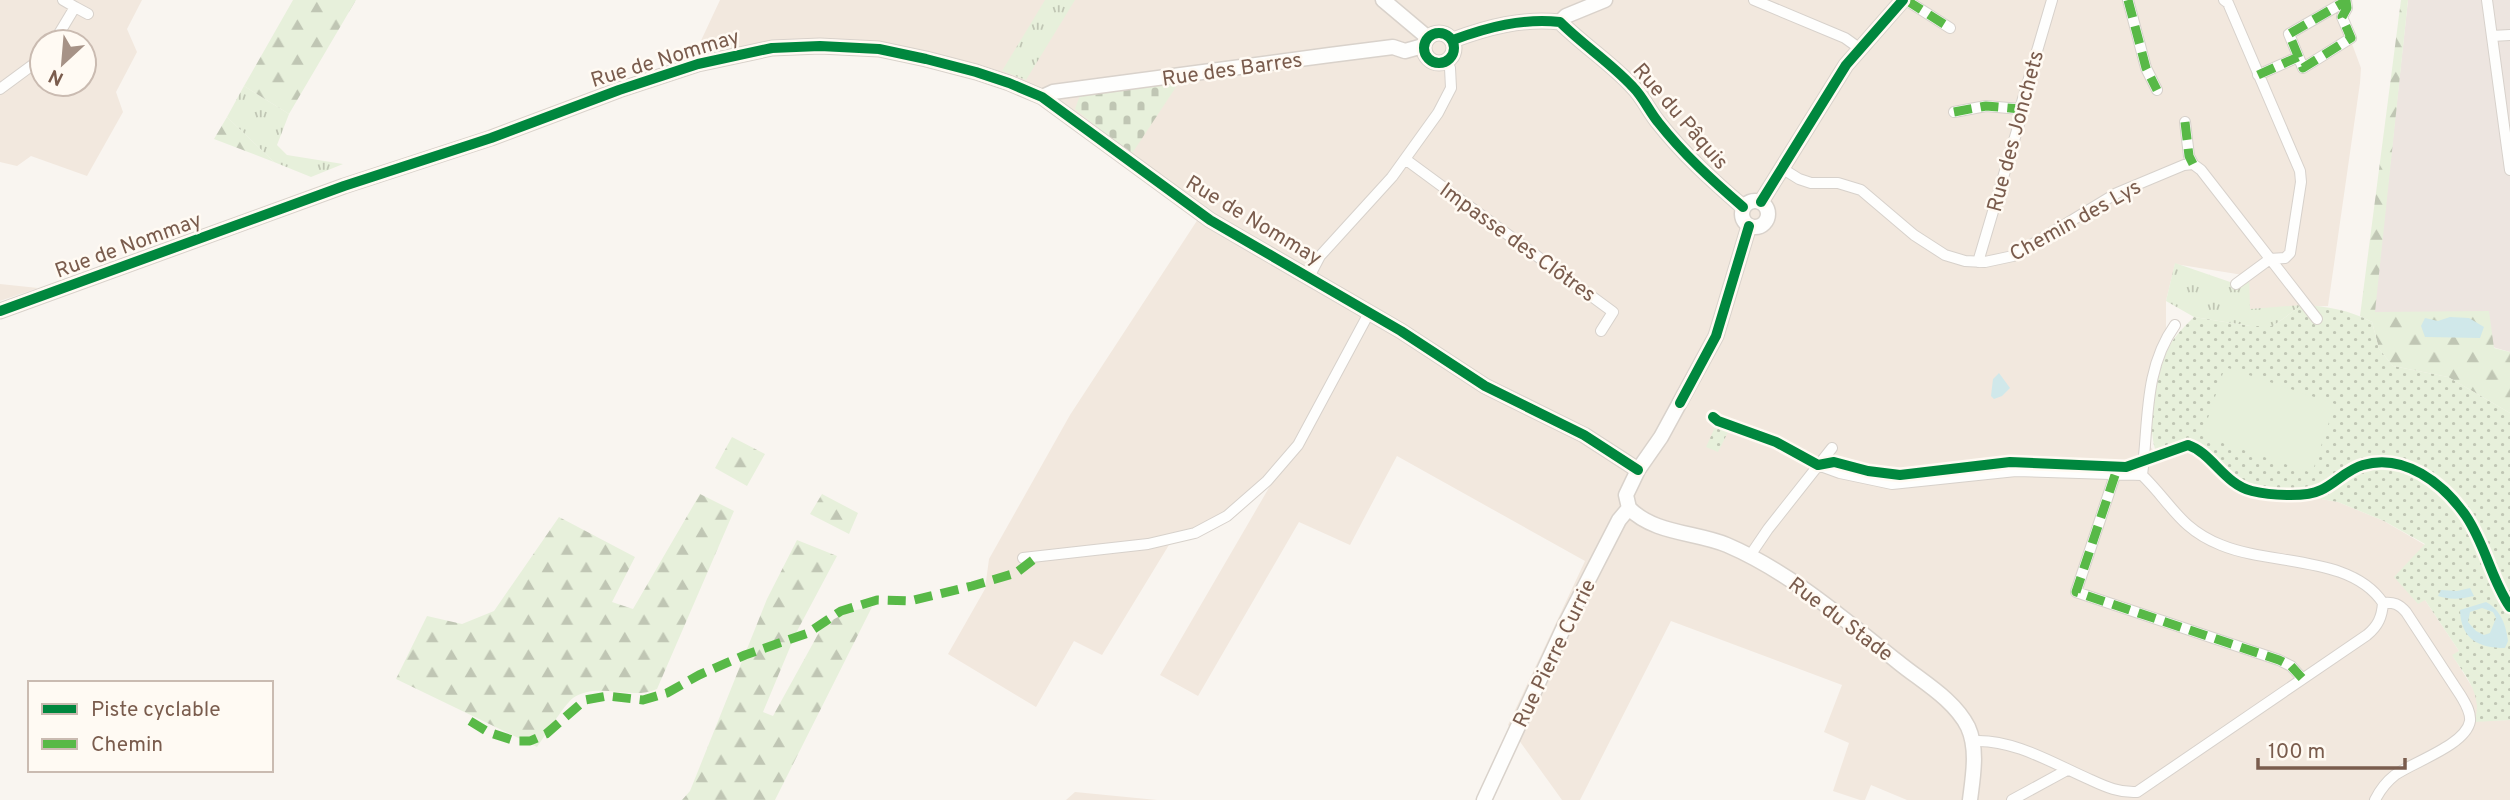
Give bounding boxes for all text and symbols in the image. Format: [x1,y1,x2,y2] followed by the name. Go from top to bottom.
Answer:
[588,24,743,95] street label: Rue de Nommay
[28,28,98,98] north arrow
[1160,47,1304,94] street label: Rue des Barres
[1982,48,2051,215] street label: Rue des Jonchets
[1626,58,1734,176] street label: Rue du Pâquis
[45,63,68,90] text: N
[1180,170,1326,273] street label: Rue de Nommay
[2005,174,2146,269] street label: Chemin des Lys
[1434,177,1601,309] street label: Impasse des Clôtres
[51,207,206,285] street label: Rue de Nommay
[1782,572,1898,669] street label: Rue du Stade
[1508,575,1603,732] street label: Rue Pierre Currie
[28,681,273,772] legend
[91,697,221,724] text: Piste cyclable
[2258,726,2405,770] scale bar
[91,732,163,759] text: Chemin
[2268,739,2325,766] text: 100 m

